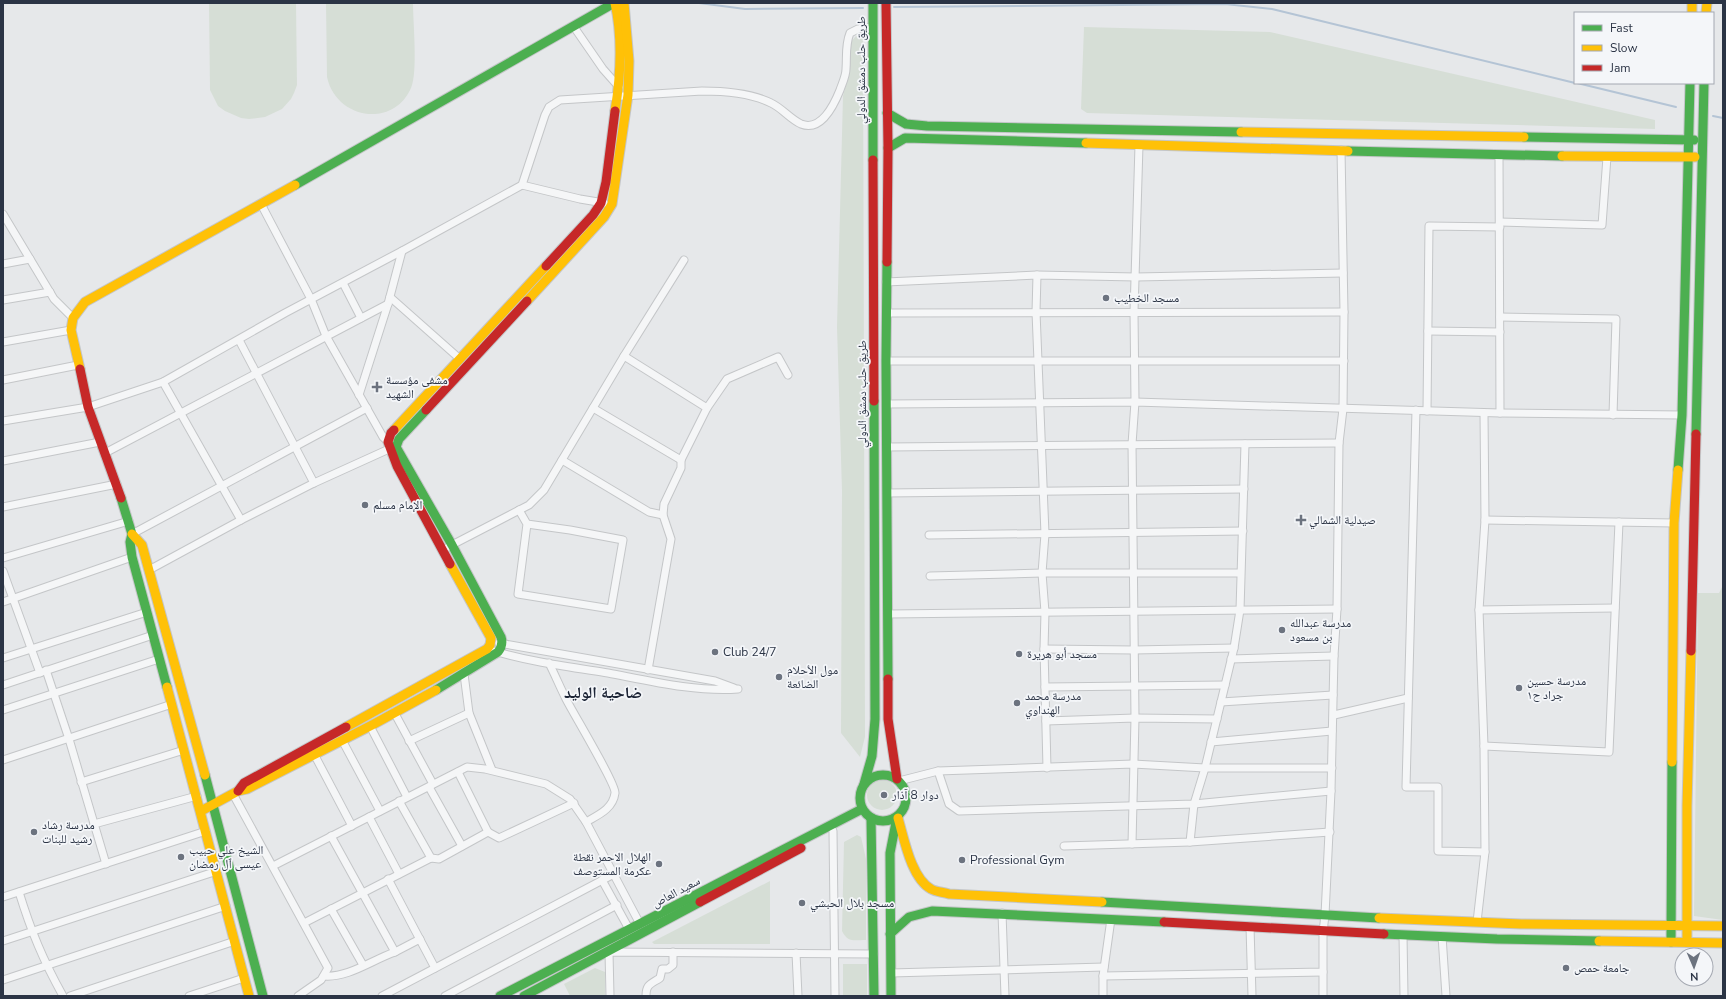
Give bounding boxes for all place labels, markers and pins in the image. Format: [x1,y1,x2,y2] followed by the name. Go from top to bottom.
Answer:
[1114,290,1179,306] place label: مسجد الخطيب
[1101,293,1111,303] marker: مسجد الخطيب
[386,372,448,402] place label: مشفى مؤسسة الشهيد
[371,381,383,393] marker: مشفى مؤسسة الشهيد
[373,497,422,513] place label: الإمام مسلم
[360,500,370,510] marker: الإمام مسلم
[1309,512,1376,530] place label: صيدلية الشمالي
[1296,515,1306,525] marker: صيدلية الشمالي
[1290,615,1351,645] place label: مدرسة عبدالله بن مسعود
[1277,625,1287,635] marker: مدرسة عبدالله بن مسعود
[723,644,776,660] place label: Club 24/7
[1027,646,1097,662] place label: مسجد أبو هريرة
[710,647,720,657] marker: Club 24/7
[1014,649,1024,659] marker: مسجد أبو هريرة
[787,662,838,692] place label: مول الأحلام الضائعة
[774,672,784,682] marker: مول الأحلام الضائعة
[1527,673,1586,703] place label: مدرسة حسين جراد ح١
[1514,683,1524,693] marker: مدرسة حسين جراد ح١
[1025,688,1081,720] place label: مدرسة محمد الهنداوي
[1012,698,1022,708] marker: مدرسة محمد الهنداوي
[891,787,939,803] place label: دوار 8 آذار
[879,790,889,800] marker: دوار 8 آذار
[42,817,95,847] place label: مدرسة رشاد رشيد للبنات
[29,827,39,837] marker: مدرسة رشاد رشيد للبنات
[189,842,263,872] place label: الشيخ علي حبيب عيسى ٱل رمضان
[573,849,651,879] place label: الهلال الاحمر نقطة عكرمة المستوصف
[176,852,186,862] marker: الشيخ علي حبيب عيسى ٱل رمضان
[970,852,1064,868] place label: Professional Gym
[957,855,967,865] marker: Professional Gym
[654,859,664,869] marker: الهلال الاحمر نقطة عكرمة المستوصف
[810,895,894,913] place label: مسجد بلال الحبشي
[797,898,807,908] marker: مسجد بلال الحبشي
[1574,960,1630,976] place label: جامعة حمص
[1561,963,1571,973] marker: جامعة حمص

